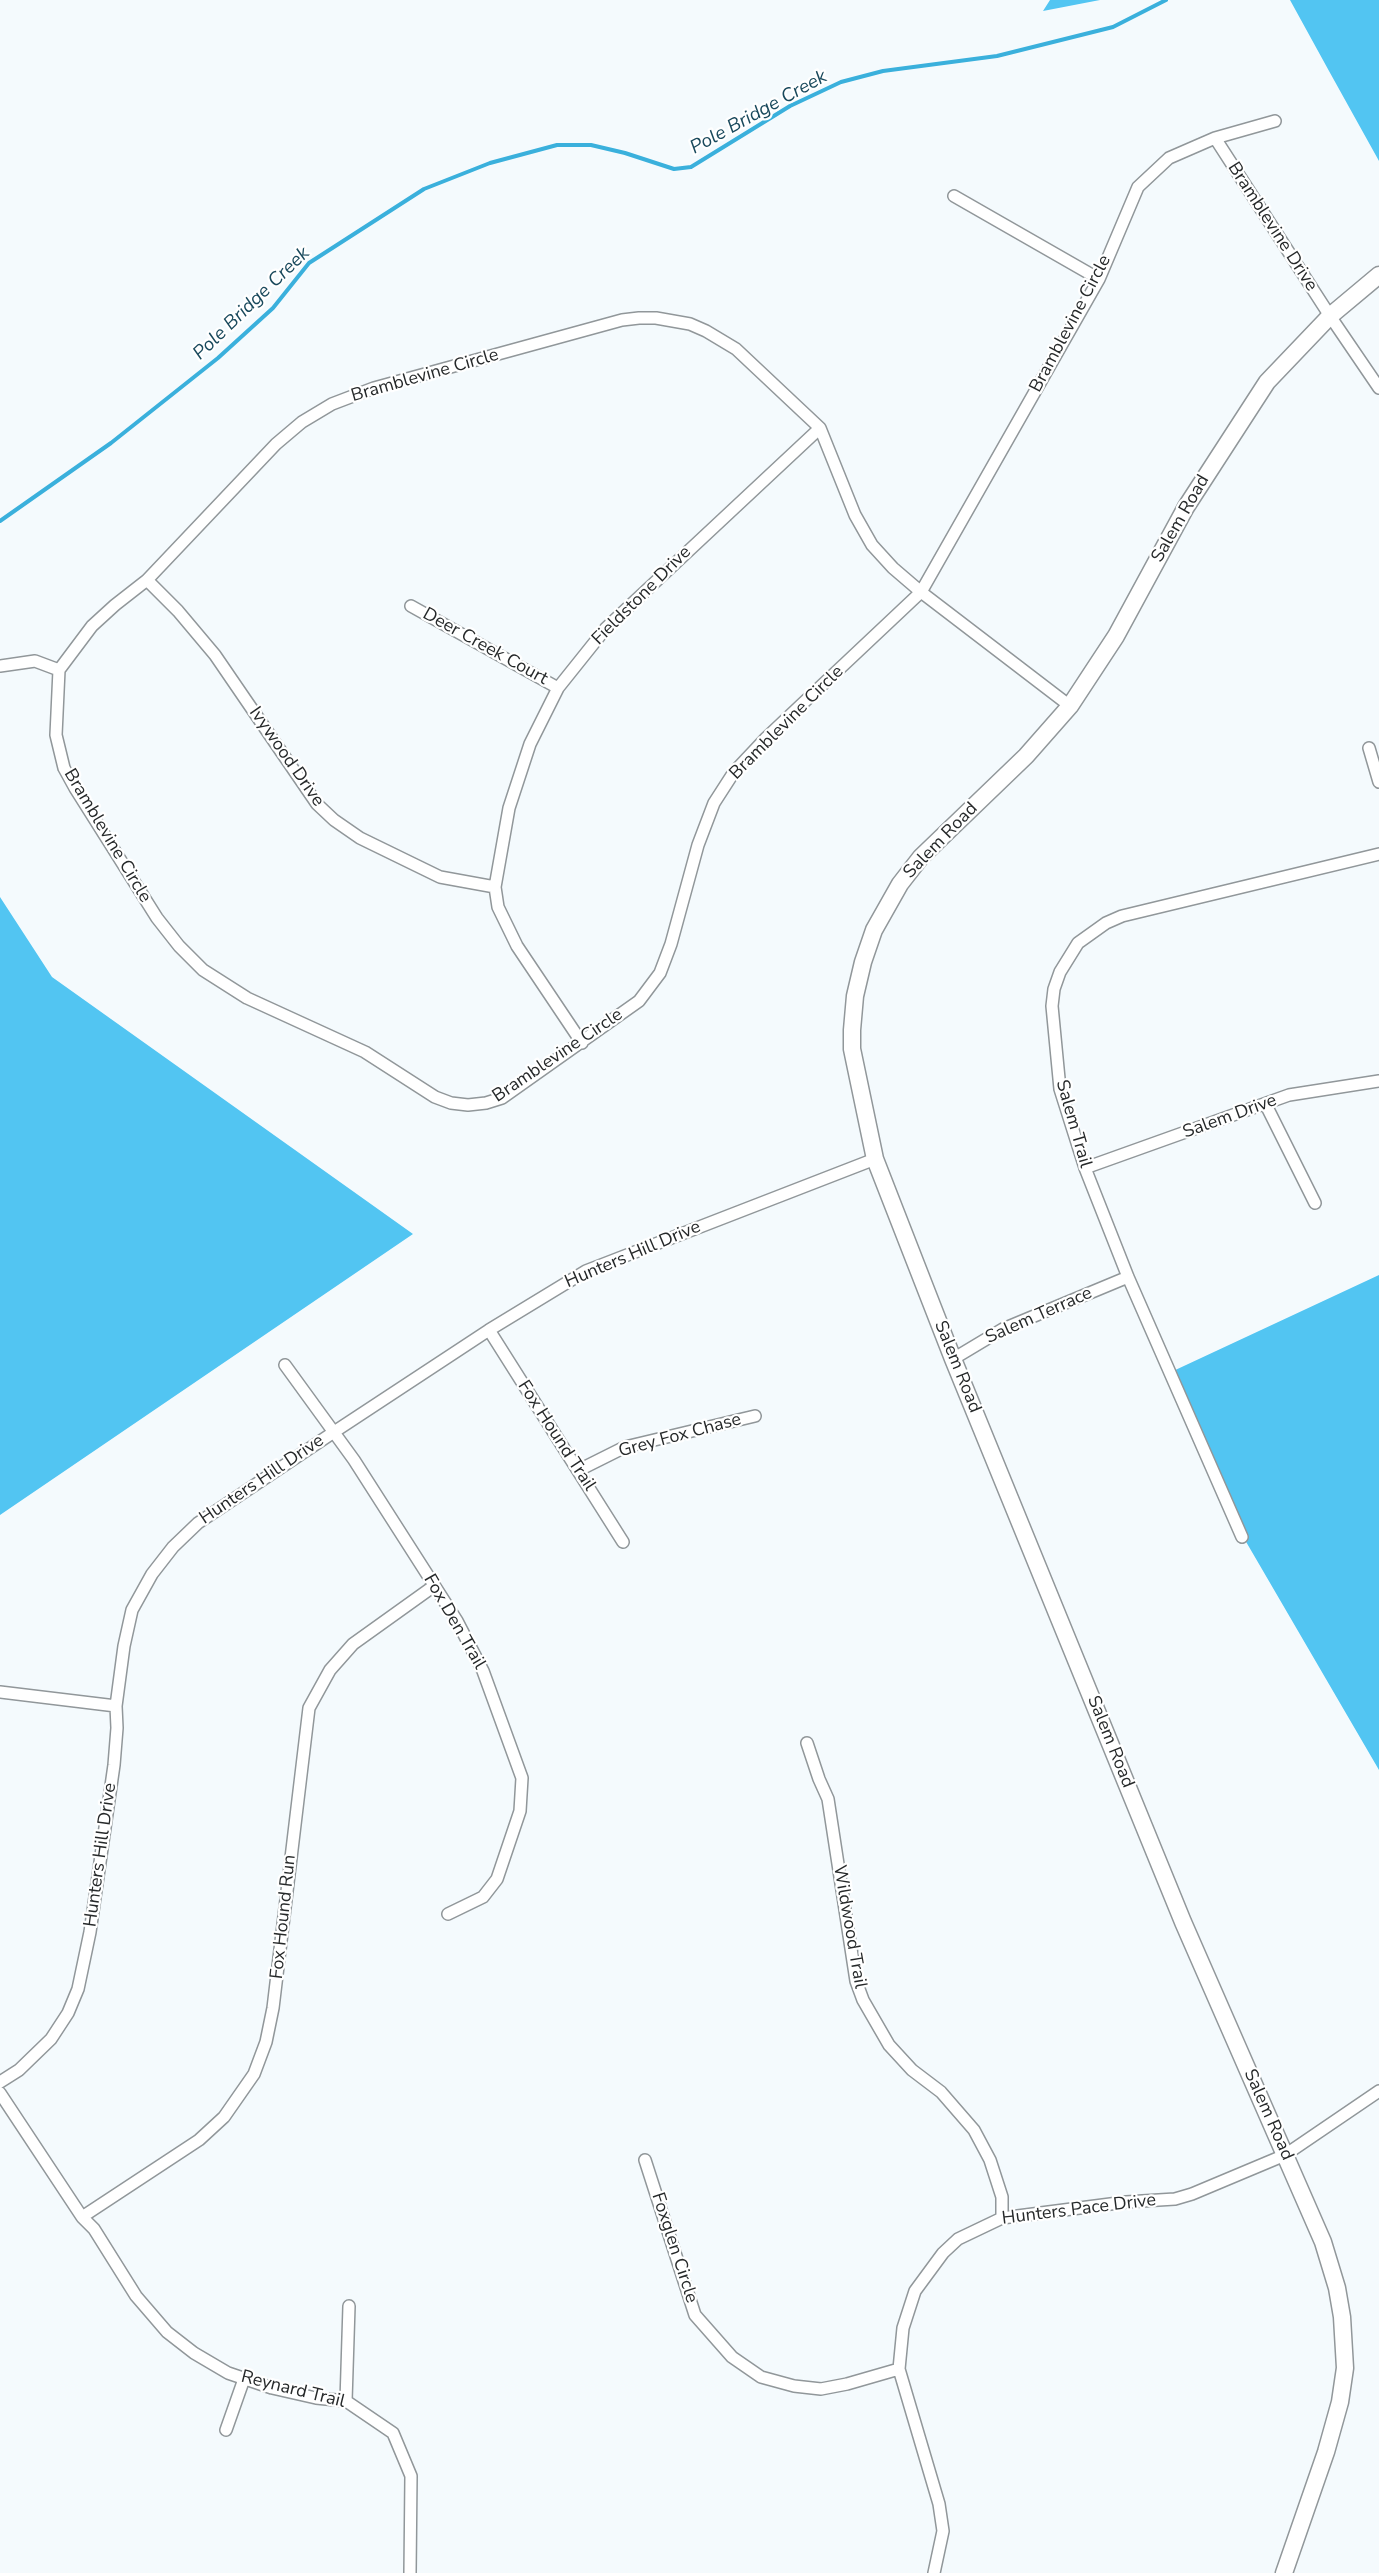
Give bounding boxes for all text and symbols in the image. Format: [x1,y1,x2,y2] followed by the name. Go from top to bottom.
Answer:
[687,66,831,160] water label: Pole Bridge Creek
[1222,159,1322,295] street label: Bramblevine Drive
[189,243,315,365] water label: Pole Bridge Creek
[1026,252,1116,396] street label: Bramblevine Circle
[349,345,501,407] street label: Bramblevine Circle
[1147,471,1215,567] street label: Salem Road
[588,542,696,650] street label: Fieldstone Drive
[419,604,551,690] street label: Deer Creek Court
[726,662,848,784] street label: Bramblevine Circle
[244,703,328,811] street label: Ivywood Drive
[59,765,155,907] street label: Bramblevine Circle
[899,798,983,884] street label: Salem Road
[489,1004,627,1108] street label: Bramblevine Circle
[1050,1078,1096,1170] street label: Salem Trail
[1180,1090,1280,1144] street label: Salem Drive
[562,1217,704,1293] street label: Hunters Hill Drive
[982,1283,1096,1349] street label: Salem Terrace
[929,1318,985,1416] street label: Salem Road
[512,1377,600,1495] street label: Fox Hound Trail
[616,1409,744,1463] street label: Grey Fox Chase
[196,1430,328,1530] street label: Hunters Hill Drive
[418,1571,490,1673] street label: Fox Den Trail
[1082,1693,1138,1791] street label: Salem Road
[80,1782,122,1928] street label: Hunters Hill Drive
[267,1854,301,1980] street label: Fox Hound Run
[828,1864,870,1990] street label: Wildwood Trail
[1238,2066,1298,2164] street label: Salem Road
[646,2190,702,2306] street label: Foxglen Circle
[1001,2190,1157,2230] street label: Hunters Pace Drive
[239,2367,347,2413] street label: Reynard Trail

